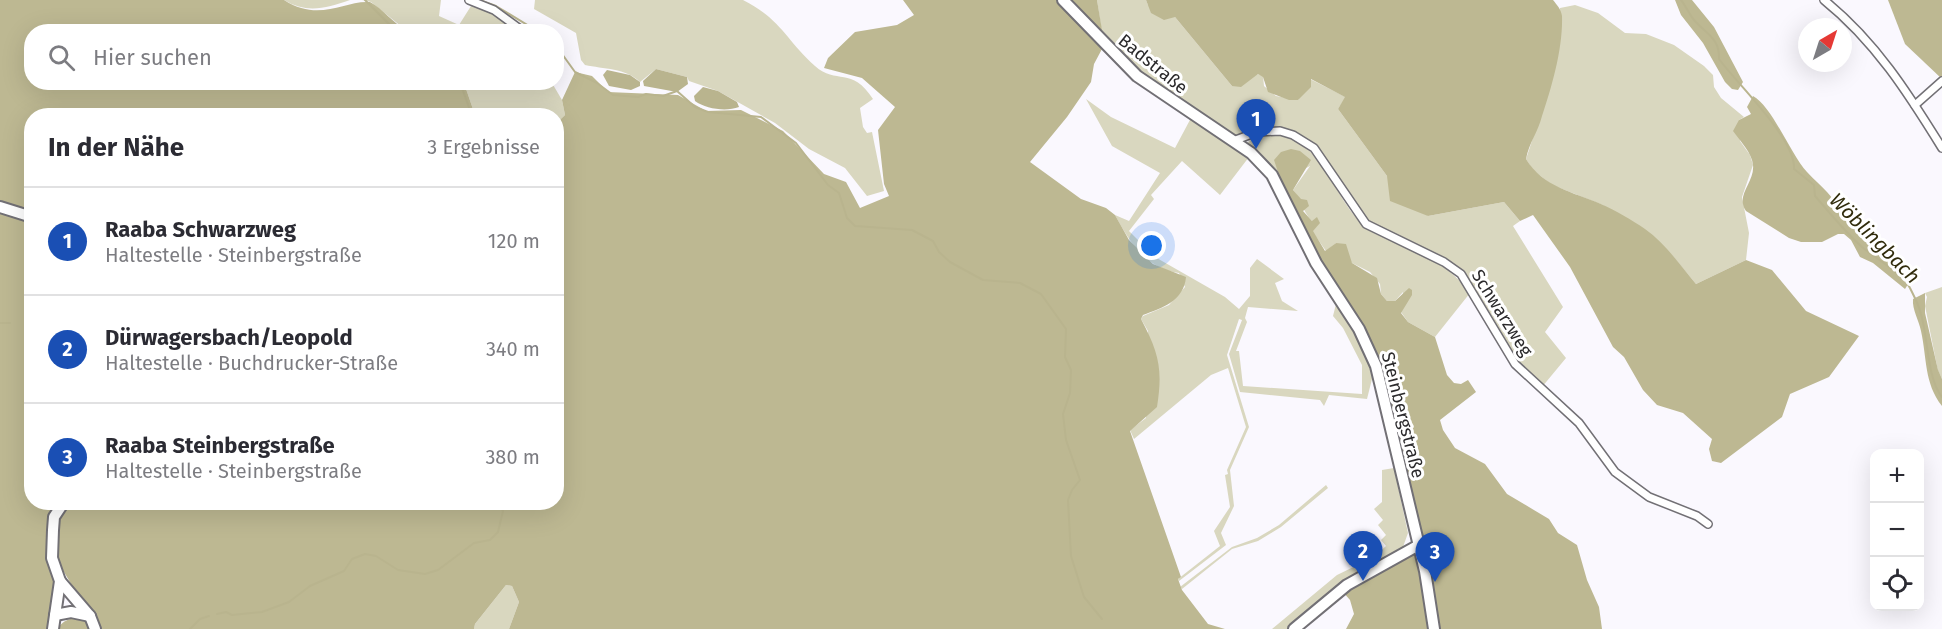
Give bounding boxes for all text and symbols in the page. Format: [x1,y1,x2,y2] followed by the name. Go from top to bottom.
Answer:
[1798,18,1852,72] north arrow
[24,24,564,90] search box
[1114,29,1192,99] street label: Badstraße
[45,41,78,74] icon: search
[93,44,212,71] text: Hier suchen
[1236,100,1276,149] pin: 1
[48,132,184,163] text: In der Nähe
[427,135,540,159] text: 3 Ergebnisse
[1825,188,1925,288] water label: Wöblingbach
[105,216,296,243] text: Raaba Schwarzweg
[63,229,72,253] text: 1
[488,229,540,253] text: 120 m
[1137,231,1166,260] your location
[105,243,362,267] text: Haltestelle · Steinbergstraße
[1467,266,1538,361] street label: Schwarzweg
[105,324,353,351] text: Dürwagersbach/Leopold
[62,337,73,361] text: 2
[486,337,540,361] text: 340 m
[1377,350,1429,480] street label: Steinbergstraße
[105,351,398,375] text: Haltestelle · Buchdrucker-Straße
[105,432,335,459] text: Raaba Steinbergstraße
[62,445,73,469] text: 3
[485,445,540,469] text: 380 m
[1870,449,1924,611] map controls
[1870,449,1924,503] button: +
[105,459,362,483] text: Haltestelle · Steinbergstraße
[1870,503,1924,557] button: −
[1344,532,1382,581] pin: 2
[1416,532,1454,582] pin: 3
[1870,557,1924,611] button: locate

